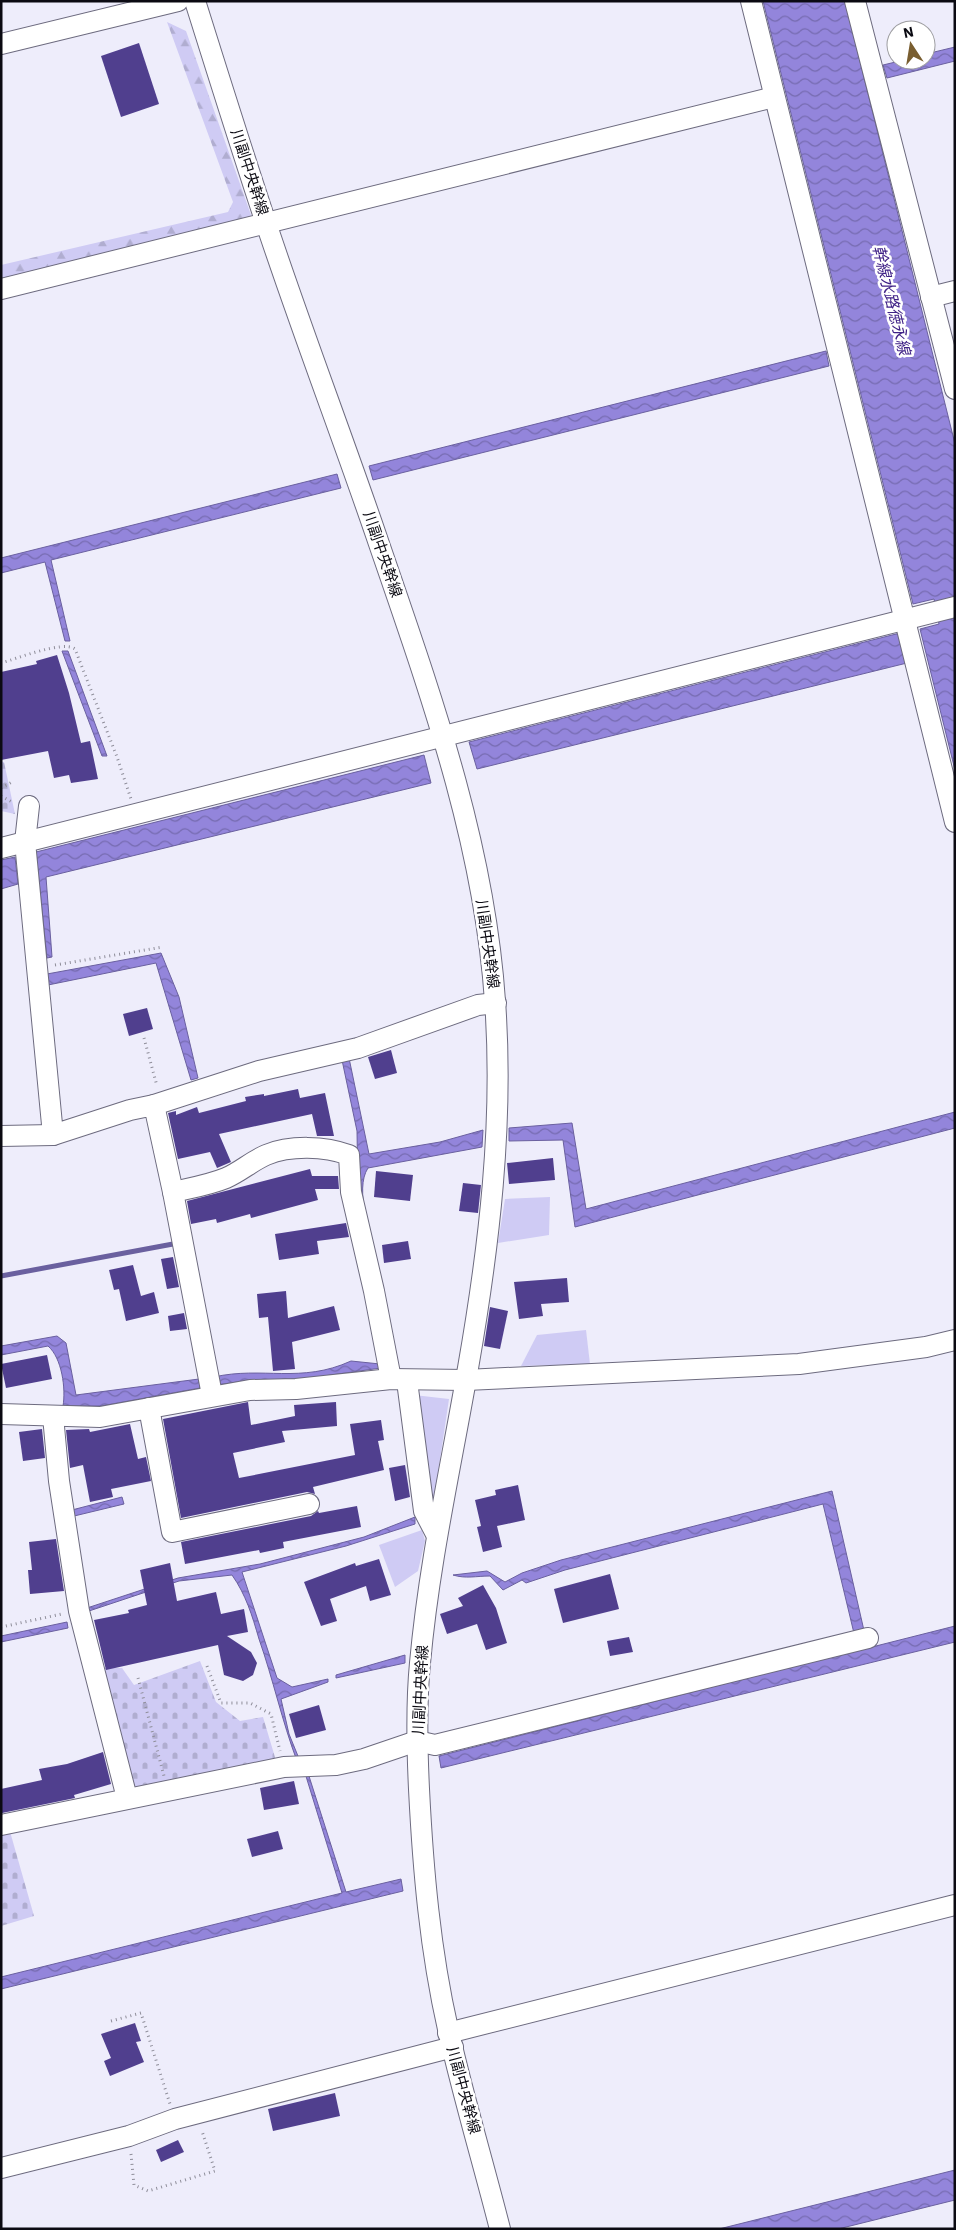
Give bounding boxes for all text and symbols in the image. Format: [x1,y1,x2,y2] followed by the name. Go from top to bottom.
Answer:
[886,20,936,70] north arrow
[901,22,915,42] text: N
[227,126,273,218] street label: 川副中央幹線
[869,243,916,359] water label: 幹線水路徳永線
[359,508,407,600] street label: 川副中央幹線
[472,898,504,990] street label: 川副中央幹線
[408,1645,432,1735] street label: 川副中央幹線
[443,2044,485,2136] street label: 川副中央幹線

